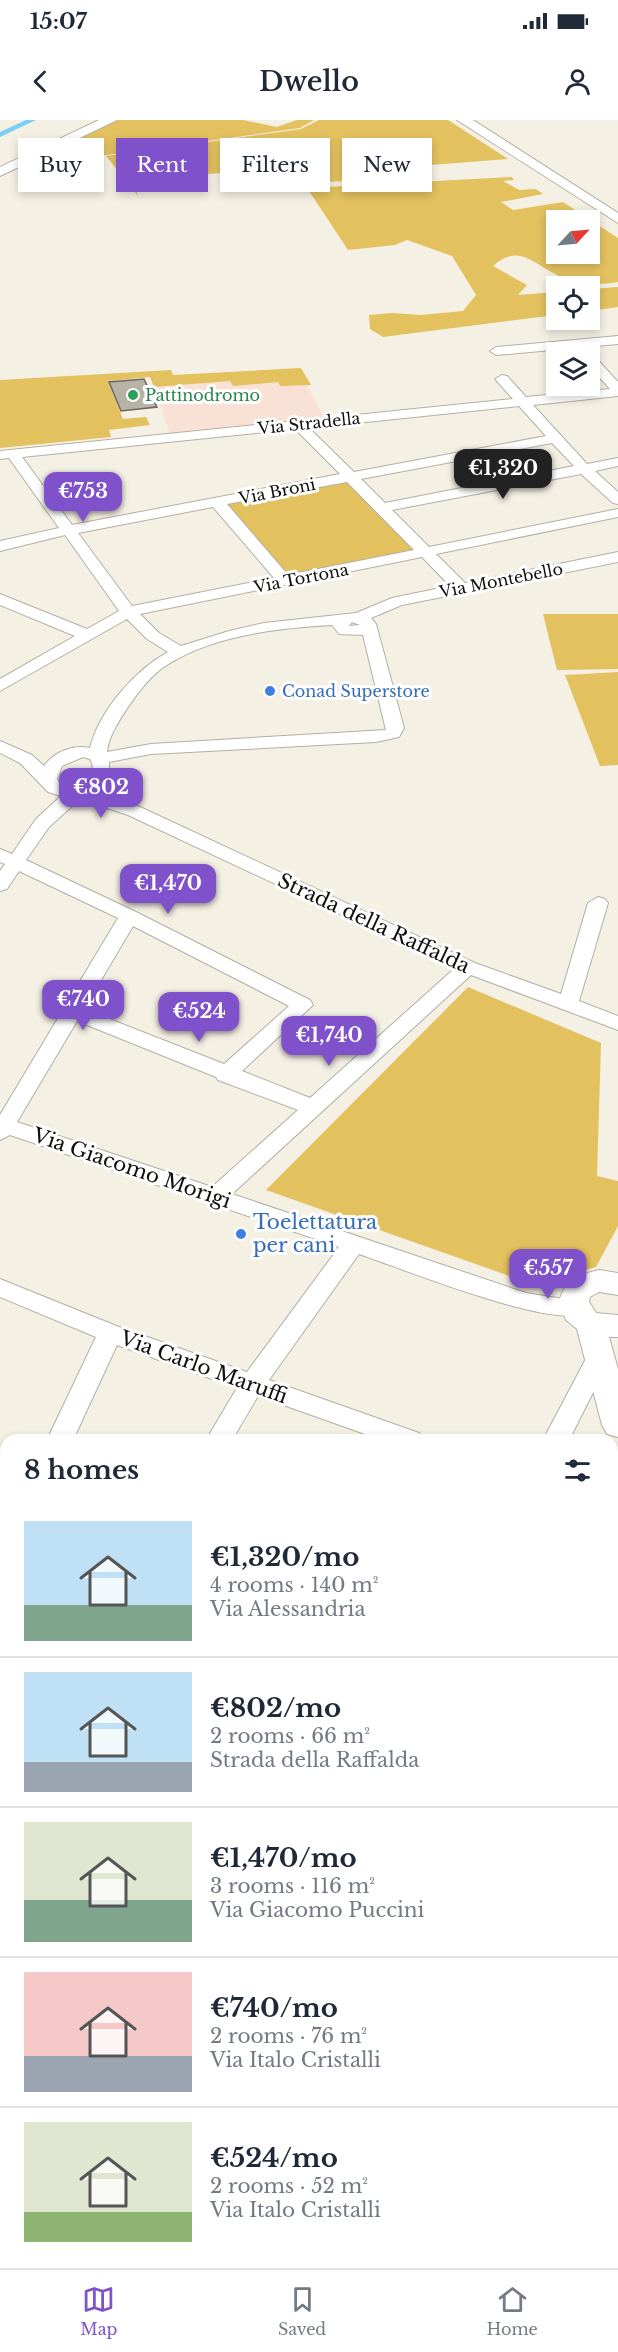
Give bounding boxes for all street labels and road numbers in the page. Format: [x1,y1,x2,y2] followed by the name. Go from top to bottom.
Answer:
[256,408,361,438] street label: Via Stradella
[236,474,318,508] street label: Via Broni
[437,558,564,602] street label: Via Montebello
[251,559,350,597] street label: Via Tortona
[274,868,475,978] street label: Strada della Raffalda
[29,1122,234,1213] street label: Via Giacomo Morigi
[116,1325,291,1408] street label: Via Carlo Maruffi

